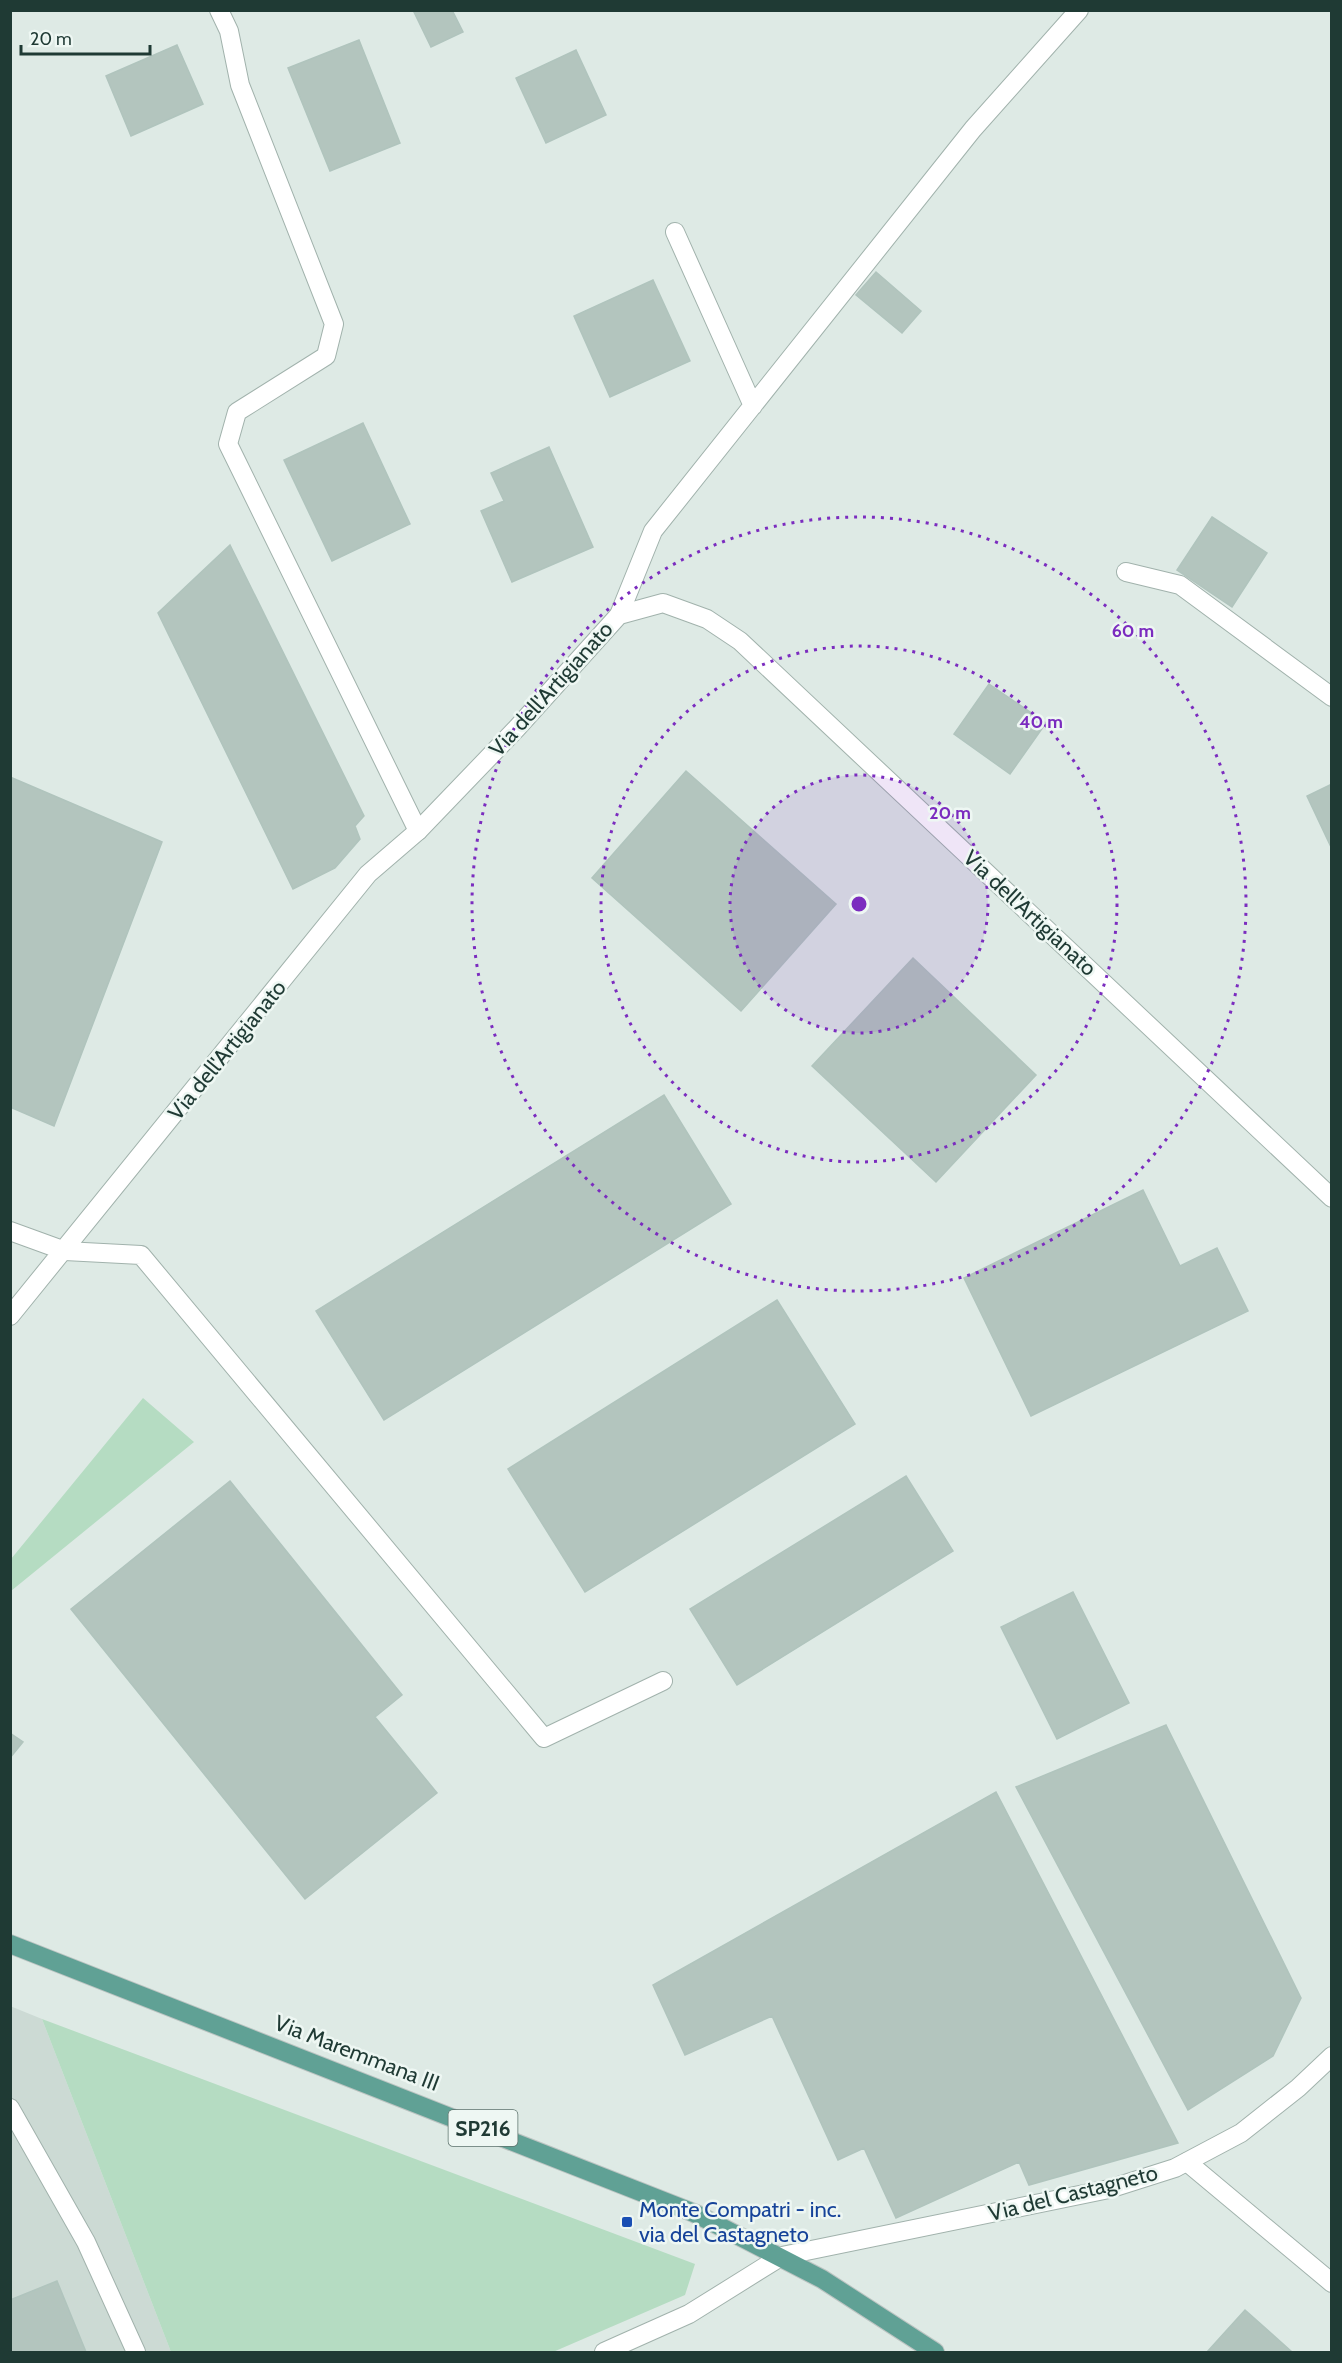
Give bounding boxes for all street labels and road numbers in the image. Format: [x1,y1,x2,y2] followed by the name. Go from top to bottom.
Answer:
[483,616,619,762] street label: Via dell'Artigianato
[958,844,1102,982] street label: Via dell'Artigianato
[162,975,292,1125] street label: Via dell'Artigianato
[271,2009,443,2097] street label: Via Maremmana III
[448,2110,518,2146] road number: SP216
[986,2159,1160,2227] street label: Via del Castagneto

